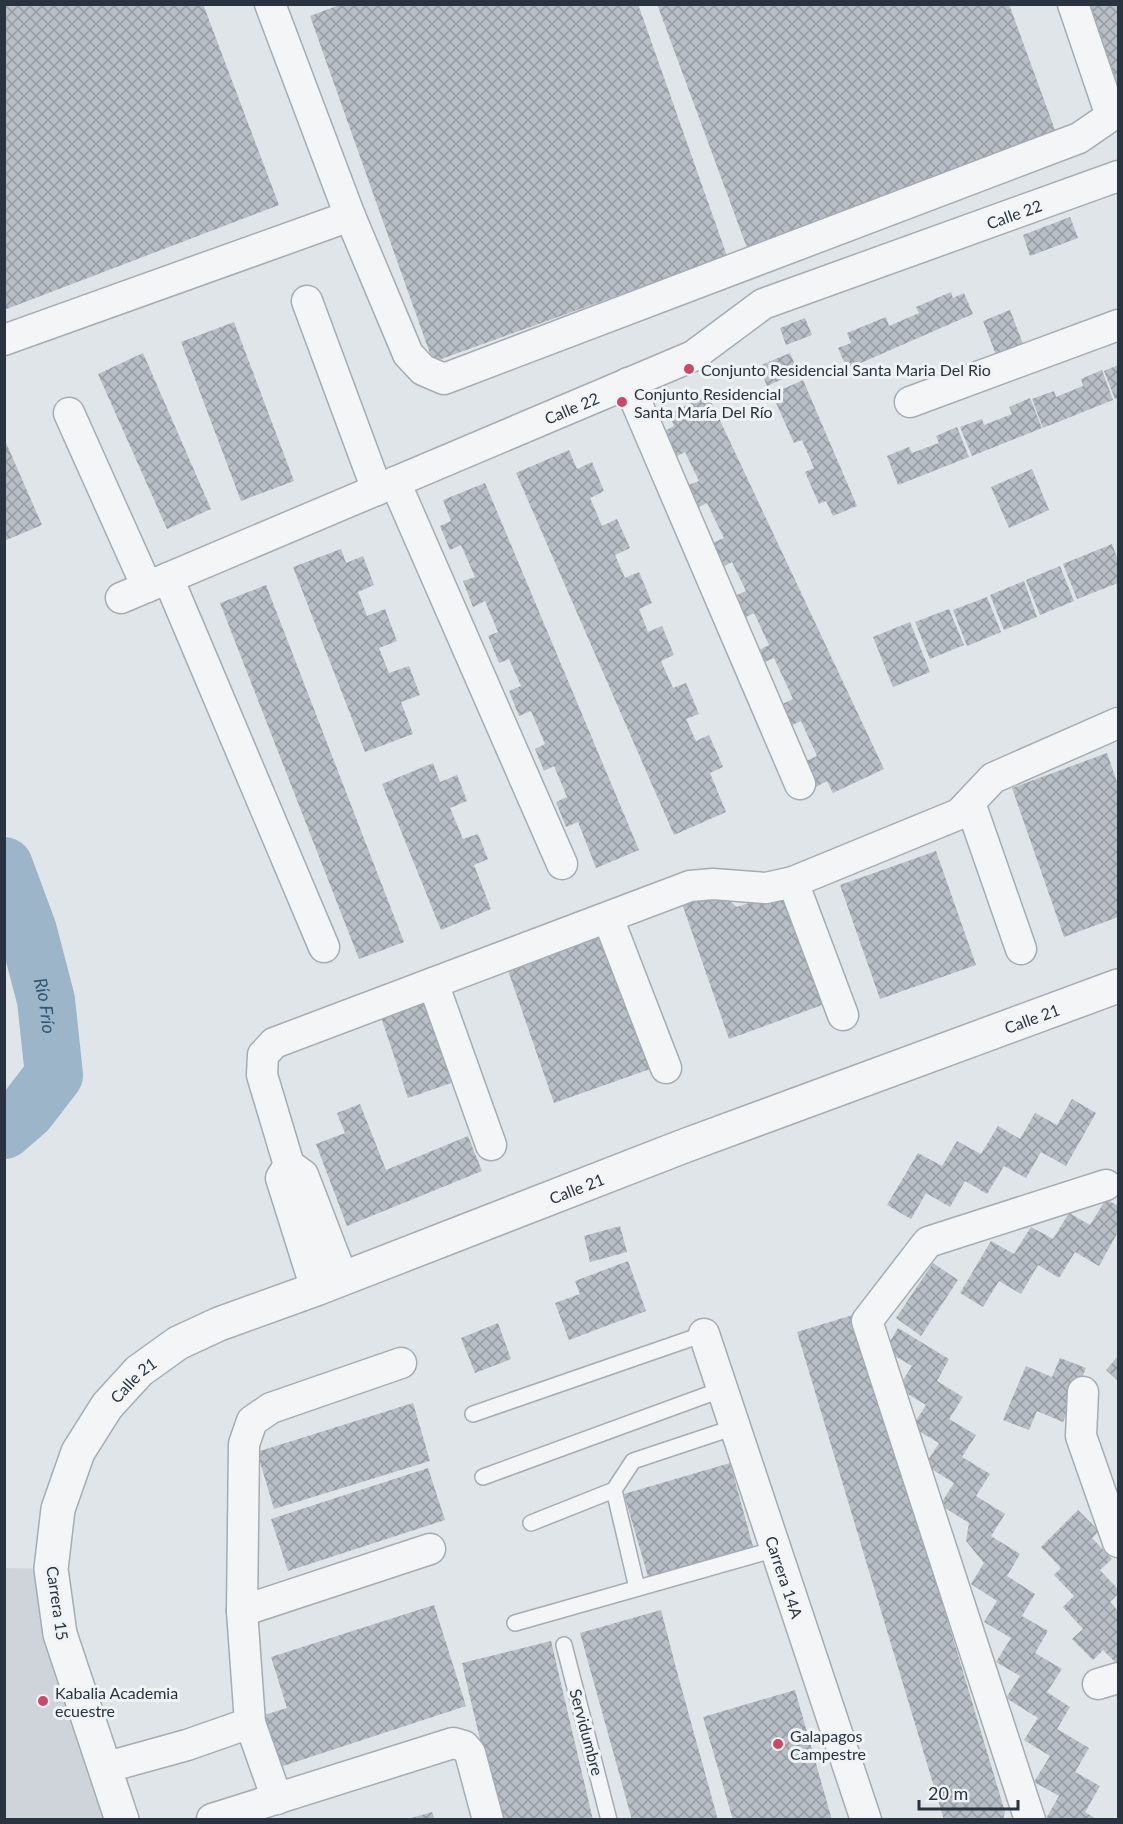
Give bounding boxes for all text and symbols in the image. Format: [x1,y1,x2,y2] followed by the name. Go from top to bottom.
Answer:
[984,195,1044,232] street label: Calle 22
[701,360,991,379] place label: Conjunto Residencial Santa Maria Del Rio
[682,362,696,376] marker: Conjunto Residencial Santa Maria Del Rio
[634,384,781,421] place label: Conjunto Residencial Santa María Del Río
[541,388,601,427] street label: Calle 22
[615,395,629,409] marker: Conjunto Residencial Santa María Del Río
[30,975,61,1035] water label: Río Frío
[1002,999,1062,1037] street label: Calle 21
[546,1169,607,1207] street label: Calle 21
[106,1353,159,1406] street label: Calle 21
[762,1533,808,1621] street label: Carrera 14A
[43,1565,73,1641] street label: Carrera 15
[55,1683,178,1720] place label: Kabalia Academia ecuestre
[566,1687,608,1777] street label: Servidumbre
[36,1694,50,1708] marker: Kabalia Academia ecuestre
[790,1726,866,1763] place label: Galapagos Campestre
[771,1737,785,1751] marker: Galapagos Campestre
[919,1773,1018,1811] scale bar
[928,1782,968,1804] text: 20 m

